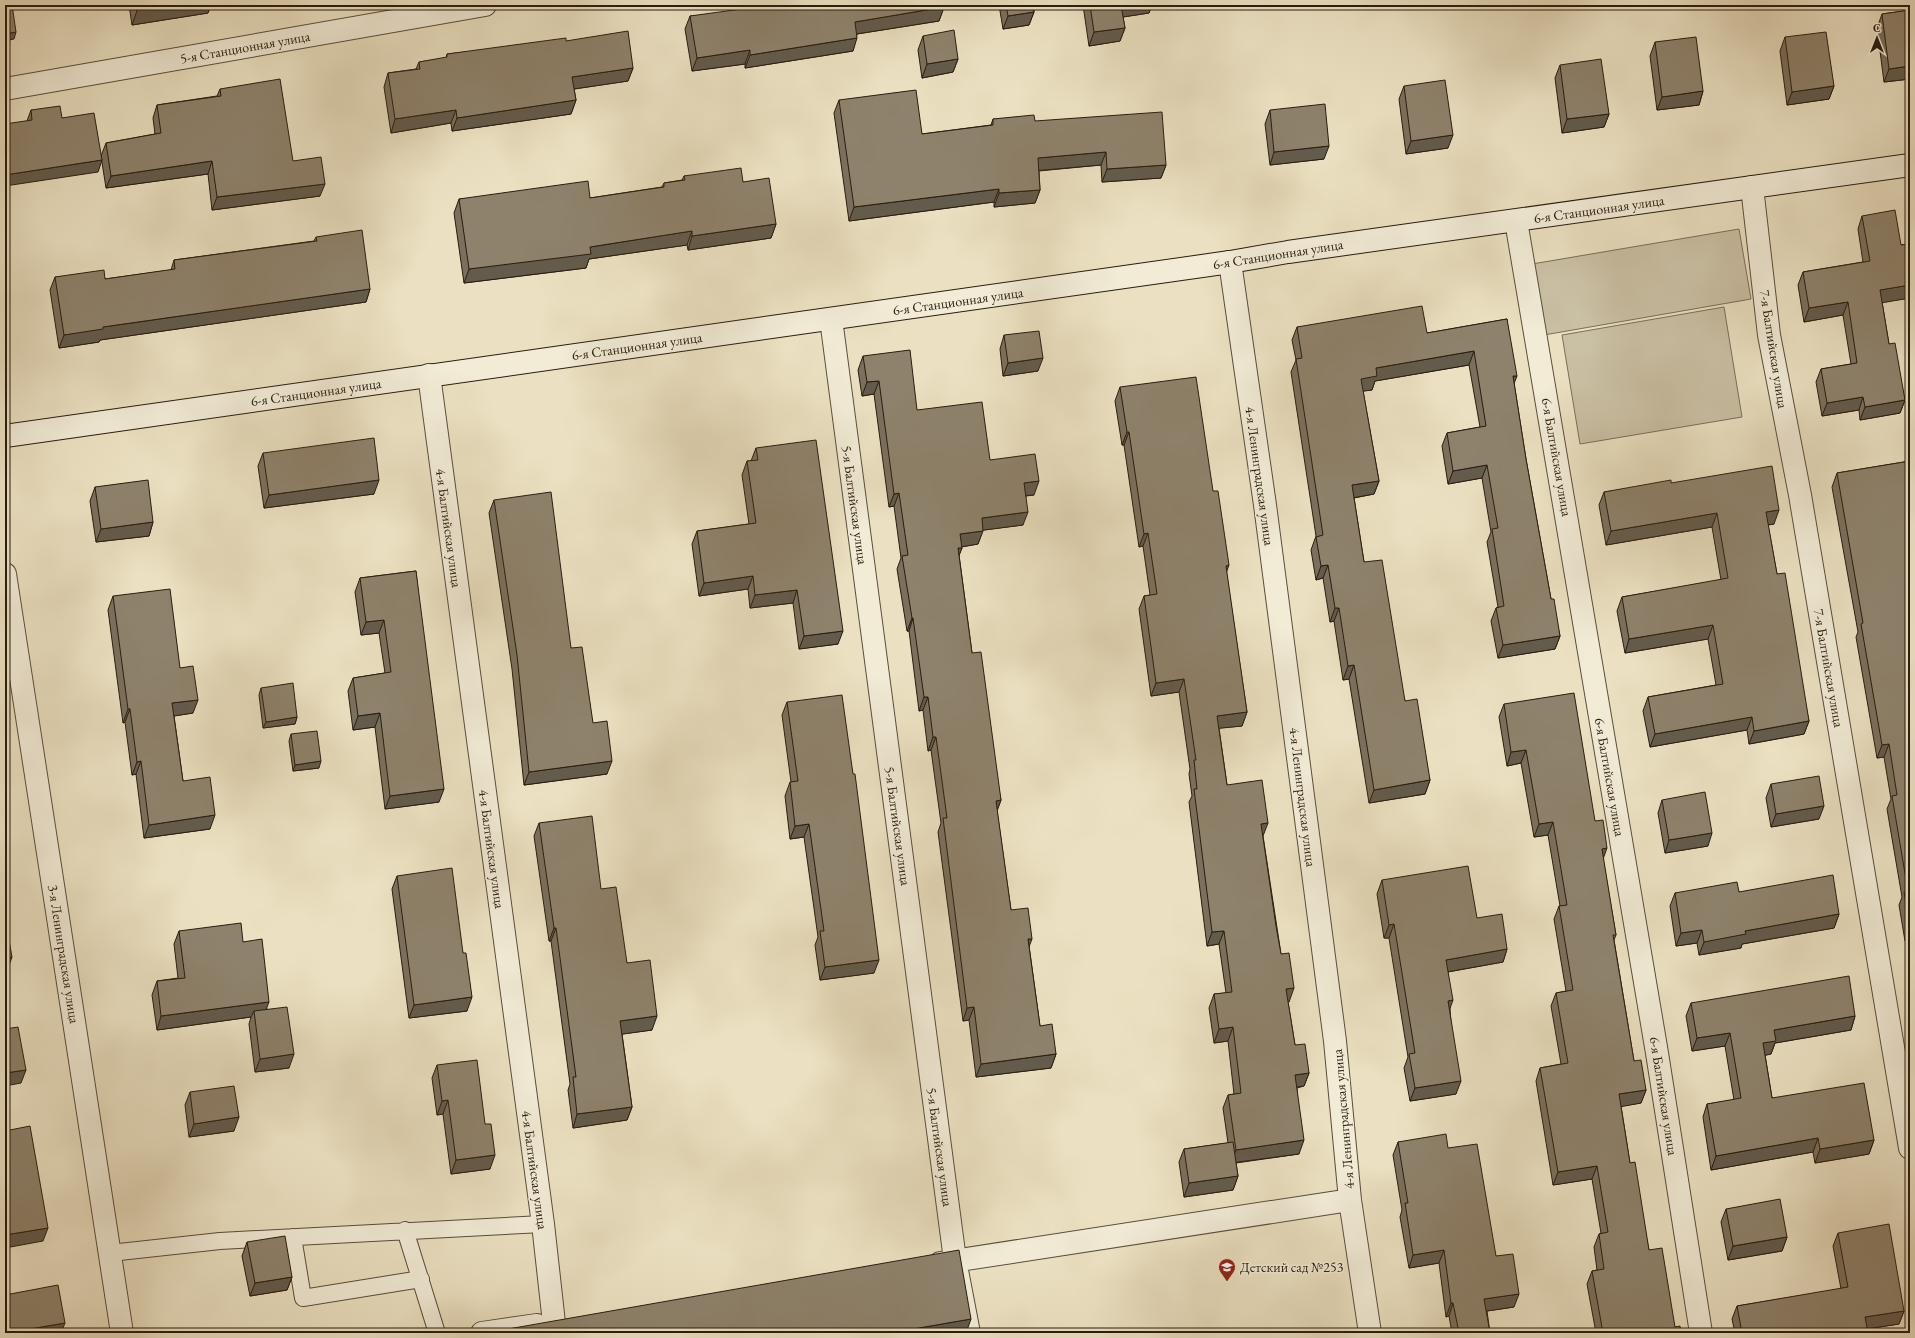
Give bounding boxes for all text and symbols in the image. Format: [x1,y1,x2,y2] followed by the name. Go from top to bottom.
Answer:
[1857,18,1897,58] north arrow
[1873,21,1881,35] text: С
[179,27,312,67] street label: 5-я Станционная улица
[1533,191,1666,227] street label: 6-я Станционная улица
[1212,235,1345,273] street label: 6-я Станционная улица
[892,283,1025,319] street label: 6-я Станционная улица
[1756,288,1792,410] street label: 7-я Балтийская улица
[571,328,704,364] street label: 6-я Станционная улица
[250,374,383,410] street label: 6-я Станционная улица
[1538,396,1576,518] street label: 6-я Балтийская улица
[1241,405,1279,547] street label: 4-я Ленинградская улица
[838,444,872,566] street label: 5-я Балтийская улица
[432,467,466,589] street label: 4-я Балтийская улица
[1810,607,1848,729] street label: 7-я Балтийская улица
[1591,716,1629,838] street label: 6-я Балтийская улица
[1286,726,1321,868] street label: 4-я Ленинградская улица
[881,765,915,887] street label: 5-я Балтийская улица
[475,788,509,910] street label: 4-я Балтийская улица
[44,883,84,1025] street label: 3-я Ленинградская улица
[1646,1035,1682,1157] street label: 6-я Балтийская улица
[1328,1048,1358,1190] street label: 4-я Ленинградская улица
[923,1086,957,1208] street label: 5-я Балтийская улица
[518,1109,552,1231] street label: 4-я Балтийская улица
[1217,1257,1237,1282] school or university icon: Детский сад №253
[1240,1258,1344,1276] place label: Детский сад №253

